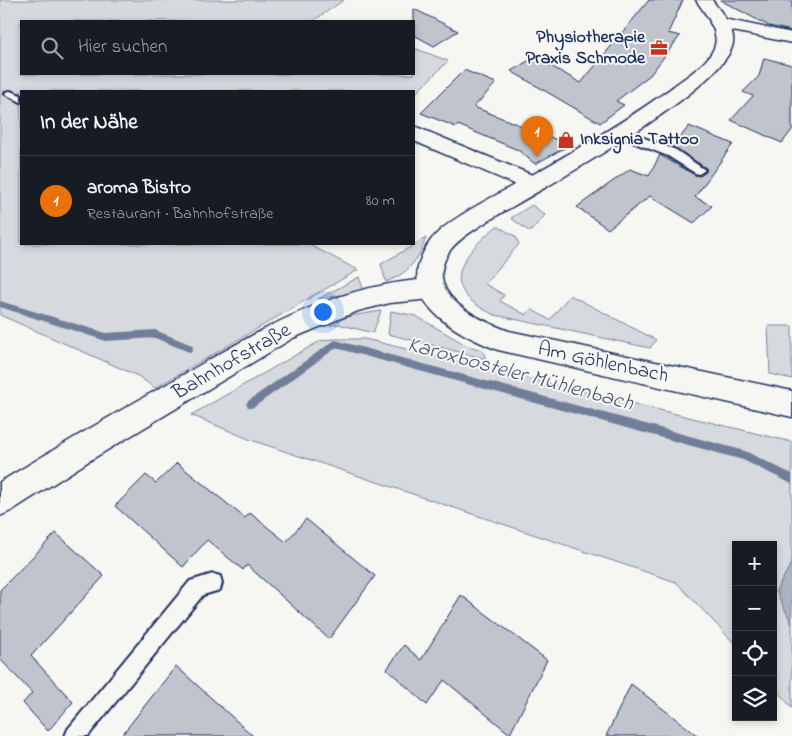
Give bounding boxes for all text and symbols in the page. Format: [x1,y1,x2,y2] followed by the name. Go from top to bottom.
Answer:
[20,20,415,75] search box
[526,25,646,72] place label: Physiotherapie Praxis Schmode
[38,34,66,62] icon: search
[78,34,167,61] text: Hier suchen
[649,38,669,58] office icon: Physiotherapie Praxis Schmode
[40,108,138,138] text: In der Nähe
[521,116,553,157] pin: 1
[580,127,699,154] place label: Inksignia Tattoo
[556,130,576,150] shop icon: Inksignia Tattoo
[87,175,191,202] text: aroma Bistro
[53,189,59,213] text: 1
[366,189,395,213] text: 80 m
[87,202,273,226] text: Restaurant · Bahnhofstraße
[310,299,336,325] your location
[166,316,297,409] street label: Bahnhofstraße
[404,329,637,421] water label: Karoxbosteler Mühlenbach
[535,335,671,391] street label: Am Göhlenbach
[732,541,777,721] map controls
[732,541,777,586] button: +
[732,586,777,631] button: −
[732,631,777,676] button: locate
[732,676,777,721] button: layers

